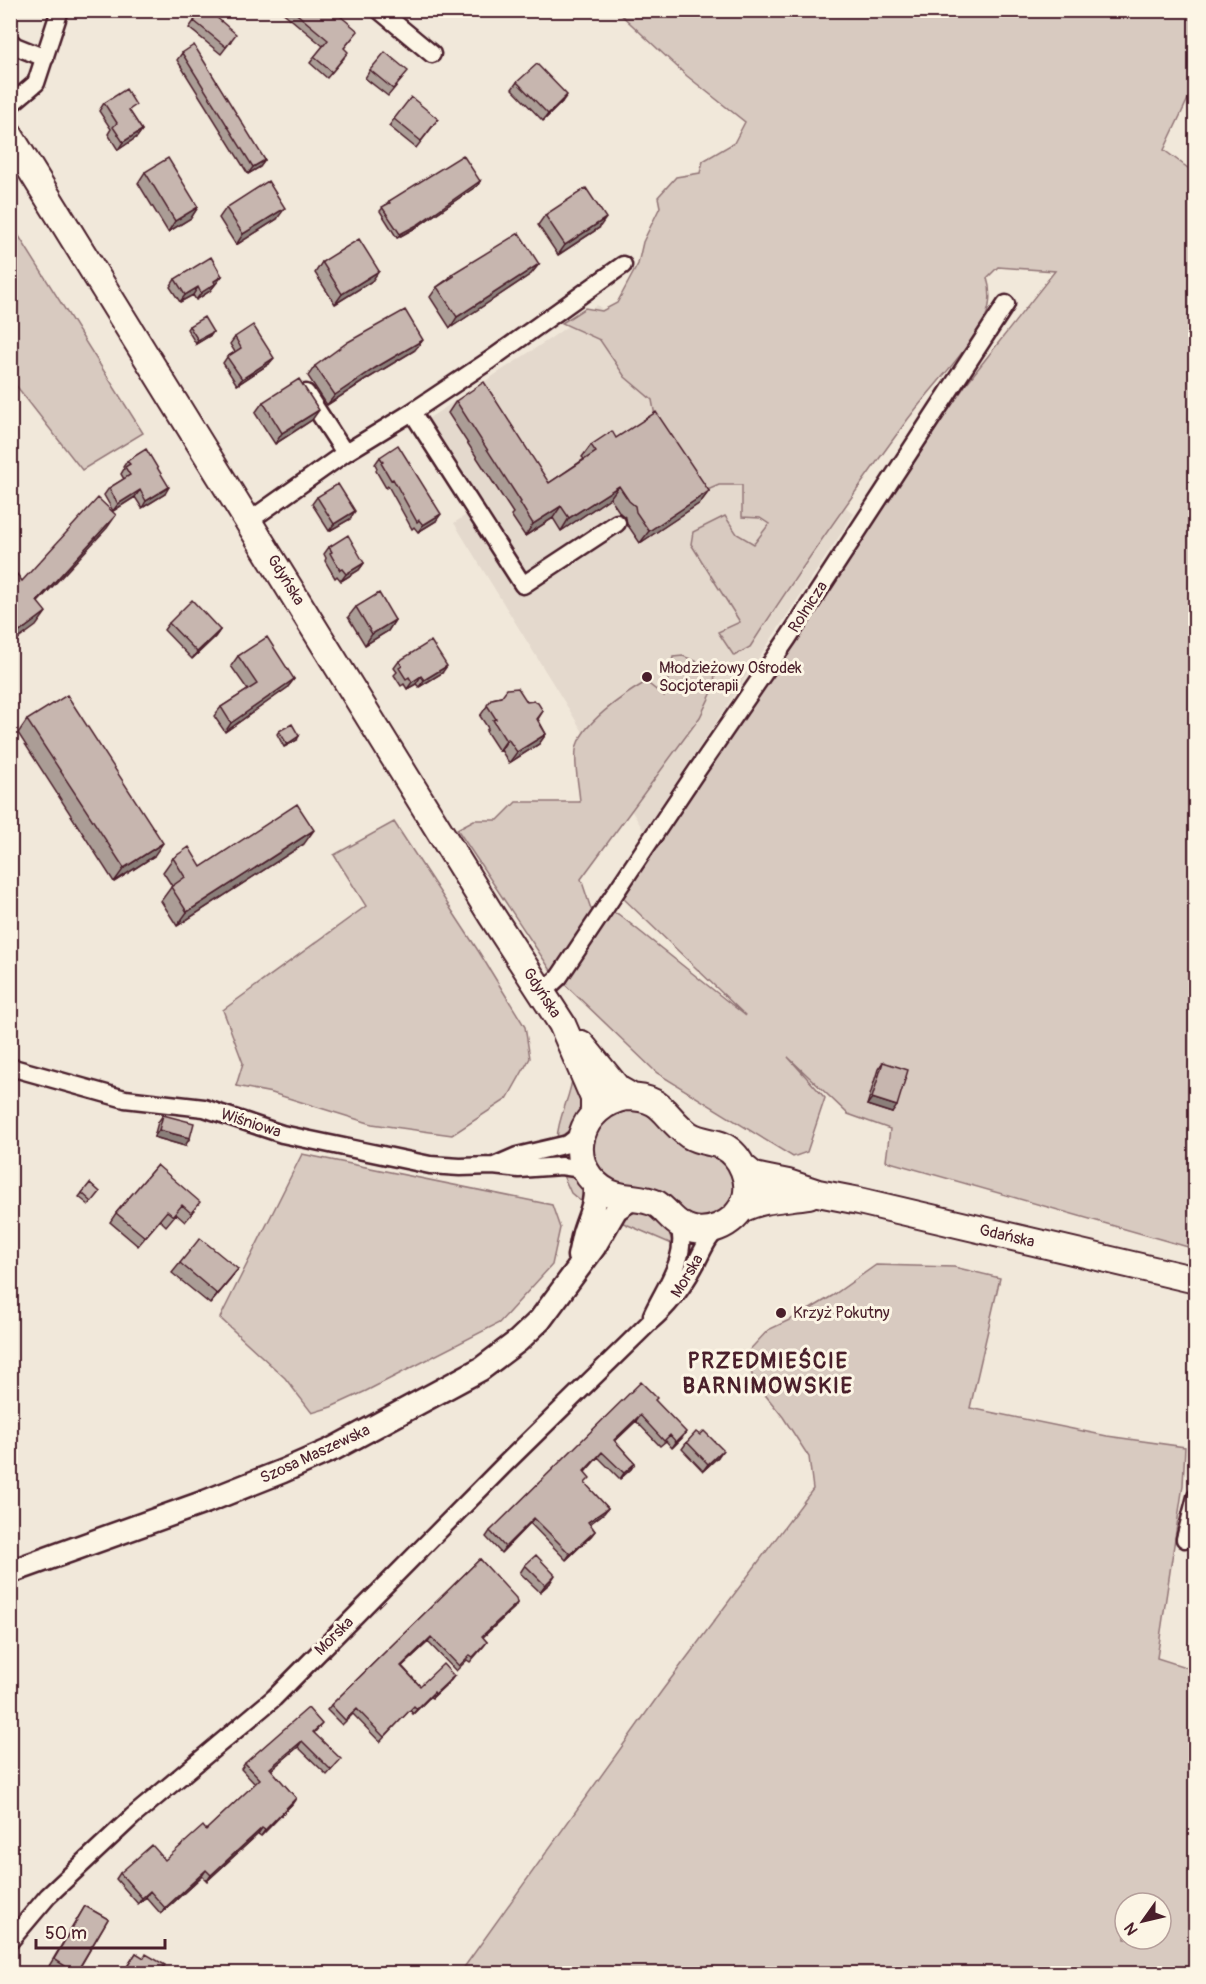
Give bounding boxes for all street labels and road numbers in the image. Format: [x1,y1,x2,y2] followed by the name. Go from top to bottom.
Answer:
[263,551,309,609] street label: Gdyńska
[784,577,832,637] street label: Rolnicza
[518,964,566,1022] street label: Gdyńska
[218,1104,284,1142] street label: Wiśniowa
[977,1220,1037,1252] street label: Gdańska
[666,1251,708,1301] street label: Morska
[257,1420,373,1488] street label: Szosa Maszewska
[310,1612,358,1660] street label: Morska

